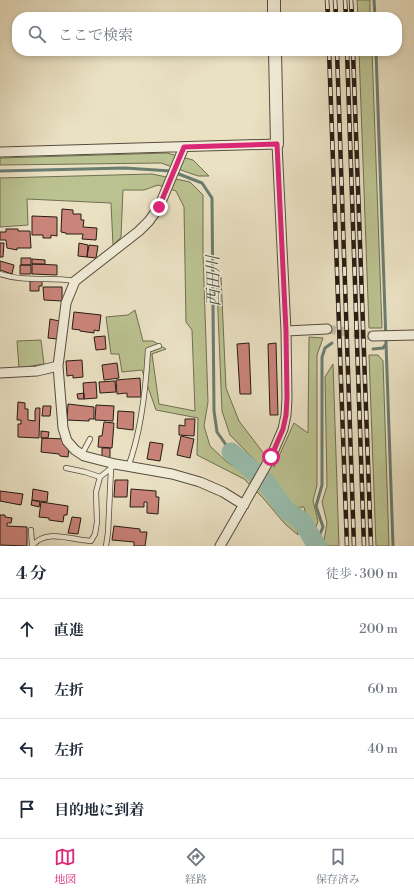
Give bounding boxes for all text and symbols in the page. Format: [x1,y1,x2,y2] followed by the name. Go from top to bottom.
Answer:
[12,12,402,56] search box
[26,23,48,45] icon: search
[58,26,133,45] text: ここで検索
[150,198,168,216] route end
[203,253,225,307] water label: 西田川
[262,448,280,466] route start
[16,563,47,585] text: 4 分
[326,566,398,582] text: 徒歩 · 300 m
[16,618,38,640] icon: ahead
[54,621,84,640] text: 直進
[359,621,398,637] text: 200 m
[16,678,38,700] icon: left
[54,681,84,700] text: 左折
[367,681,398,697] text: 60 m
[16,738,38,760] icon: left
[54,741,84,760] text: 左折
[368,741,398,757] text: 40 m
[16,798,38,820] icon: arrive
[54,801,144,820] text: 目的地に到着
[54,846,76,887] tab: 地図
[185,846,207,887] tab: 経路
[316,846,360,887] tab: 保存済み

